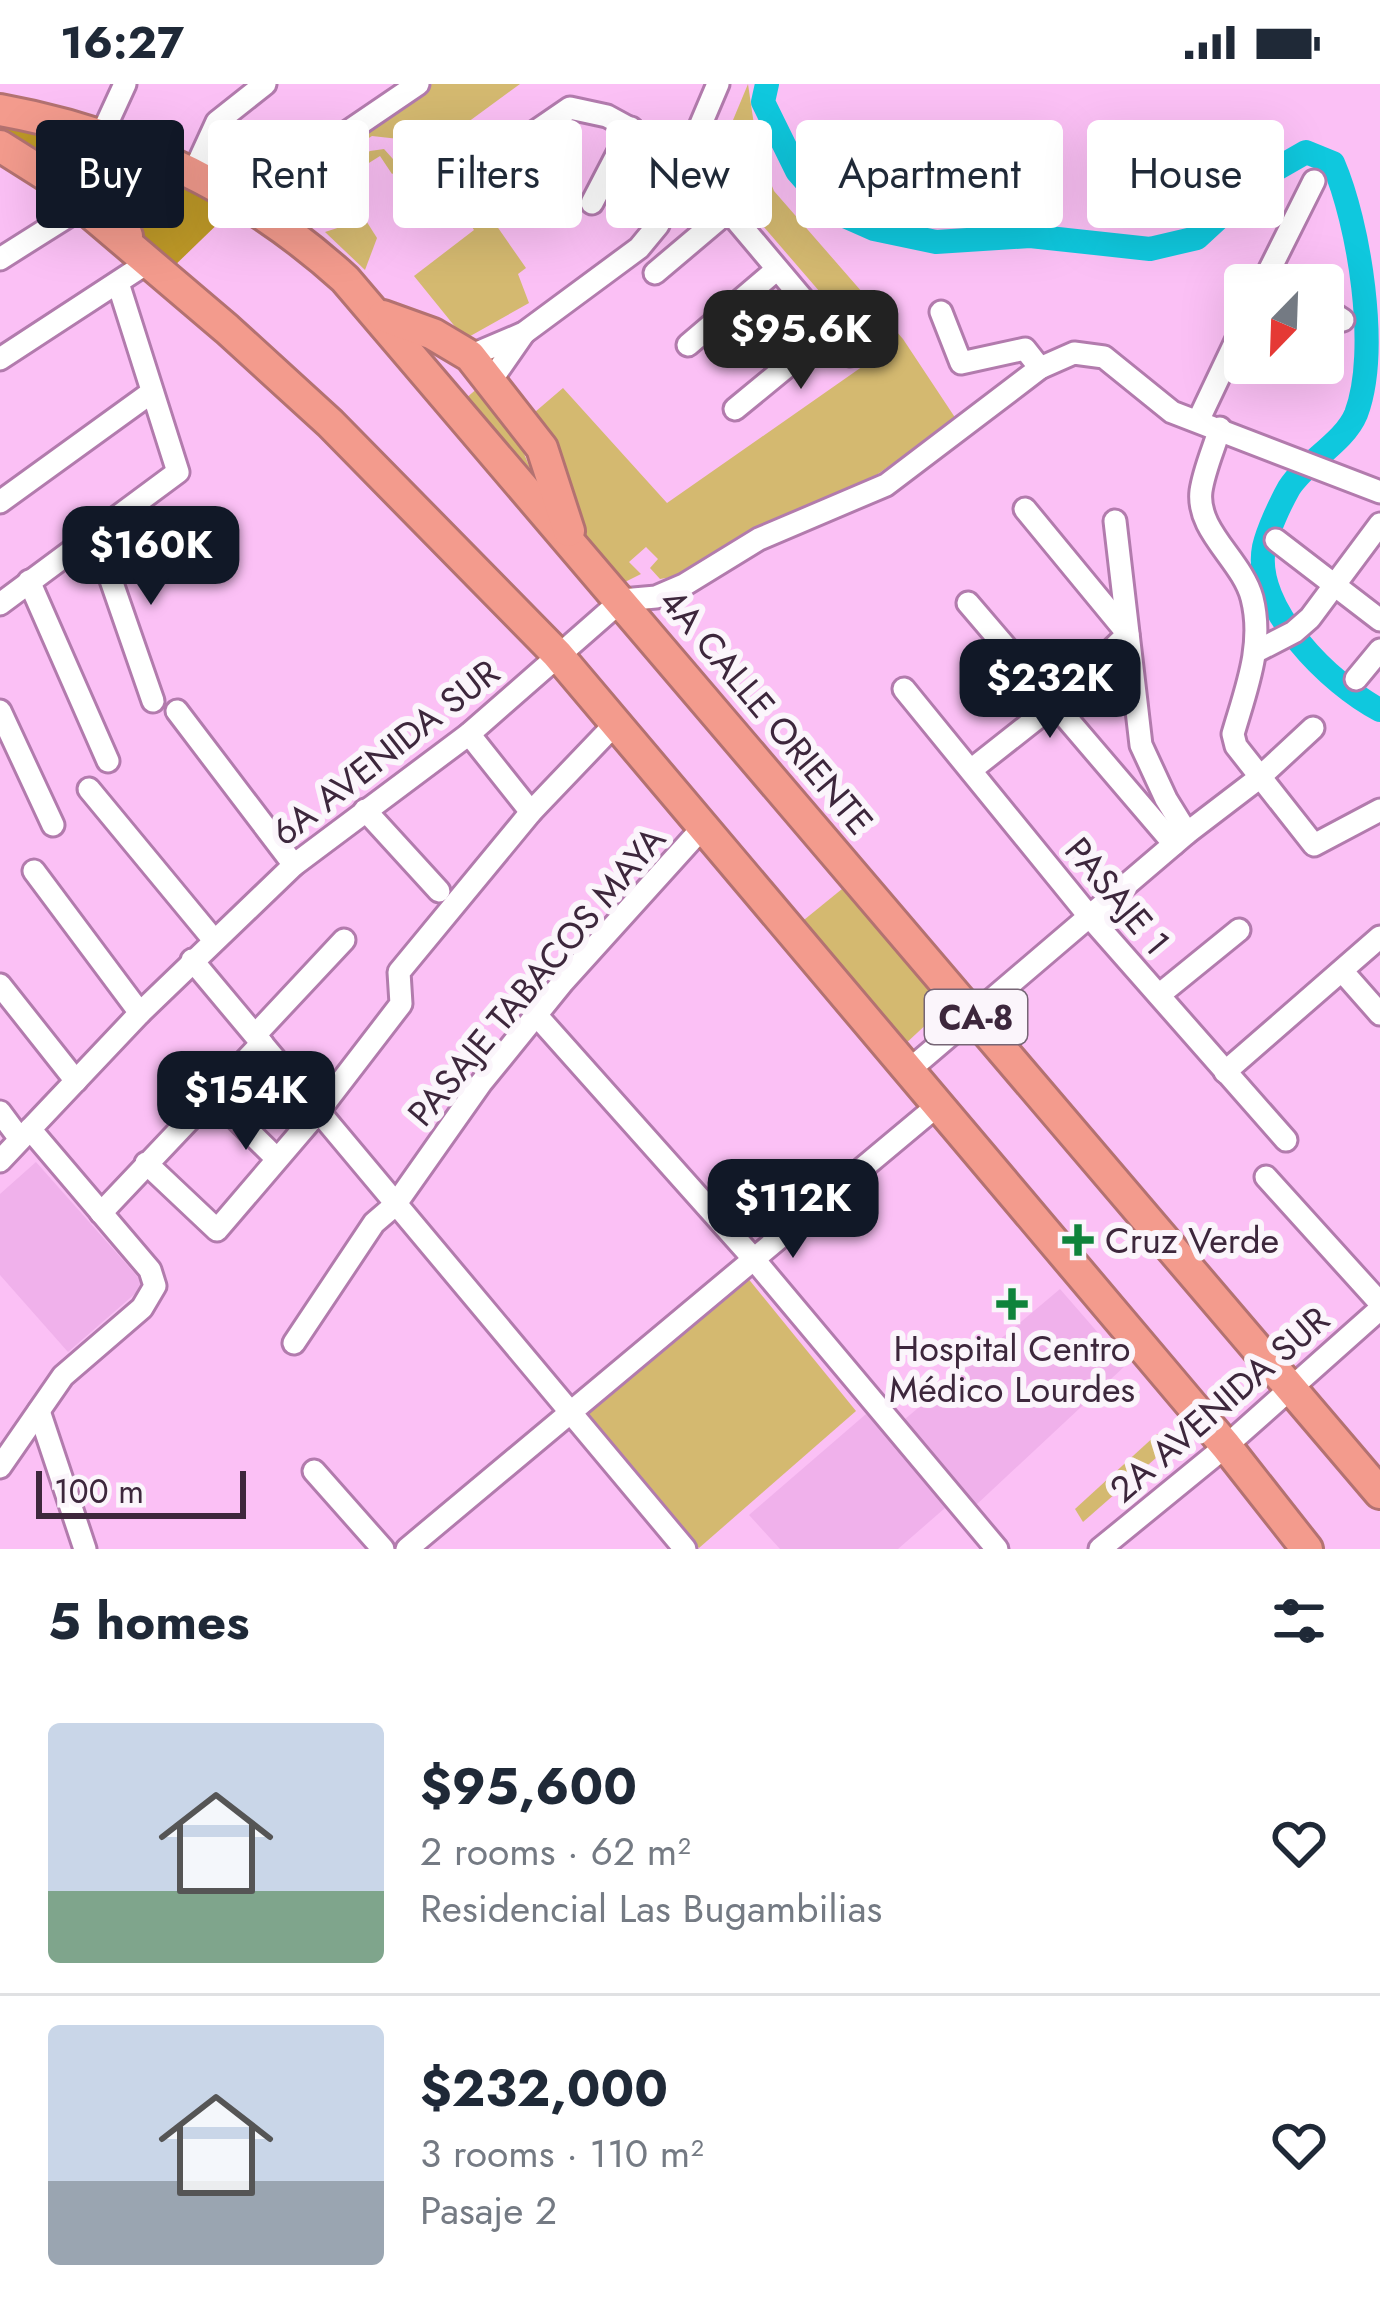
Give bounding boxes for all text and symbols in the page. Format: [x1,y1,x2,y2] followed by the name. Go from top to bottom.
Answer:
[60,10,184,75] text: 16:27
[36,120,184,228] chip: Buy
[208,120,369,228] chip: Rent
[393,120,582,228] chip: Filters
[606,120,772,228] chip: New
[796,120,1063,228] chip: Apartment
[1087,120,1284,228] chip: House
[1224,264,1344,384] north arrow
[1224,264,1344,384] map controls
[703,290,899,392] pin: $95.6K
[730,300,872,357] text: $95.6K
[67,506,235,608] pin: $160K
[89,516,213,573] text: $160K
[648,576,886,846] street label: 4A CALLE ORIENTE
[966,639,1134,741] pin: $232K
[260,647,510,857] street label: 6A AVENIDA SUR
[987,649,1113,706] text: $232K
[395,815,677,1137] street label: PASAJE TABACOS MAYA
[1053,826,1183,966] street label: PASAJE 1
[925,990,1027,1044] road number: CA-8
[162,1051,330,1153] pin: $154K
[184,1061,308,1118] text: $154K
[709,1159,877,1261] pin: $112K
[735,1169,851,1226] text: $112K
[1105,1214,1279,1266] place label: Cruz Verde
[1062,1224,1094,1256] marker: Cruz Verde
[996,1288,1028,1320] marker: Hospital Centro Médico Lourdes
[1098,1294,1340,1514] street label: 2A AVENIDA SUR
[889,1322,1135,1415] place label: Hospital Centro Médico Lourdes
[36,1465,246,1518] scale bar
[54,1468,144,1515] text: 100 m
[48,1584,250,1658] text: 5 homes
[1266,1588,1332,1654] icon: filters
[420,1749,637,1823] text: $95,600
[144,1771,288,1915] icon: home
[1266,1810,1332,1876] icon: heart
[420,1823,691,1880] text: 2 rooms · 62 m²
[420,1880,882,1937] text: Residencial Las Bugambilias
[420,2051,668,2125] text: $232,000
[144,2073,288,2217] icon: home
[1266,2112,1332,2178] icon: heart
[420,2125,704,2182] text: 3 rooms · 110 m²
[420,2182,557,2239] text: Pasaje 2

